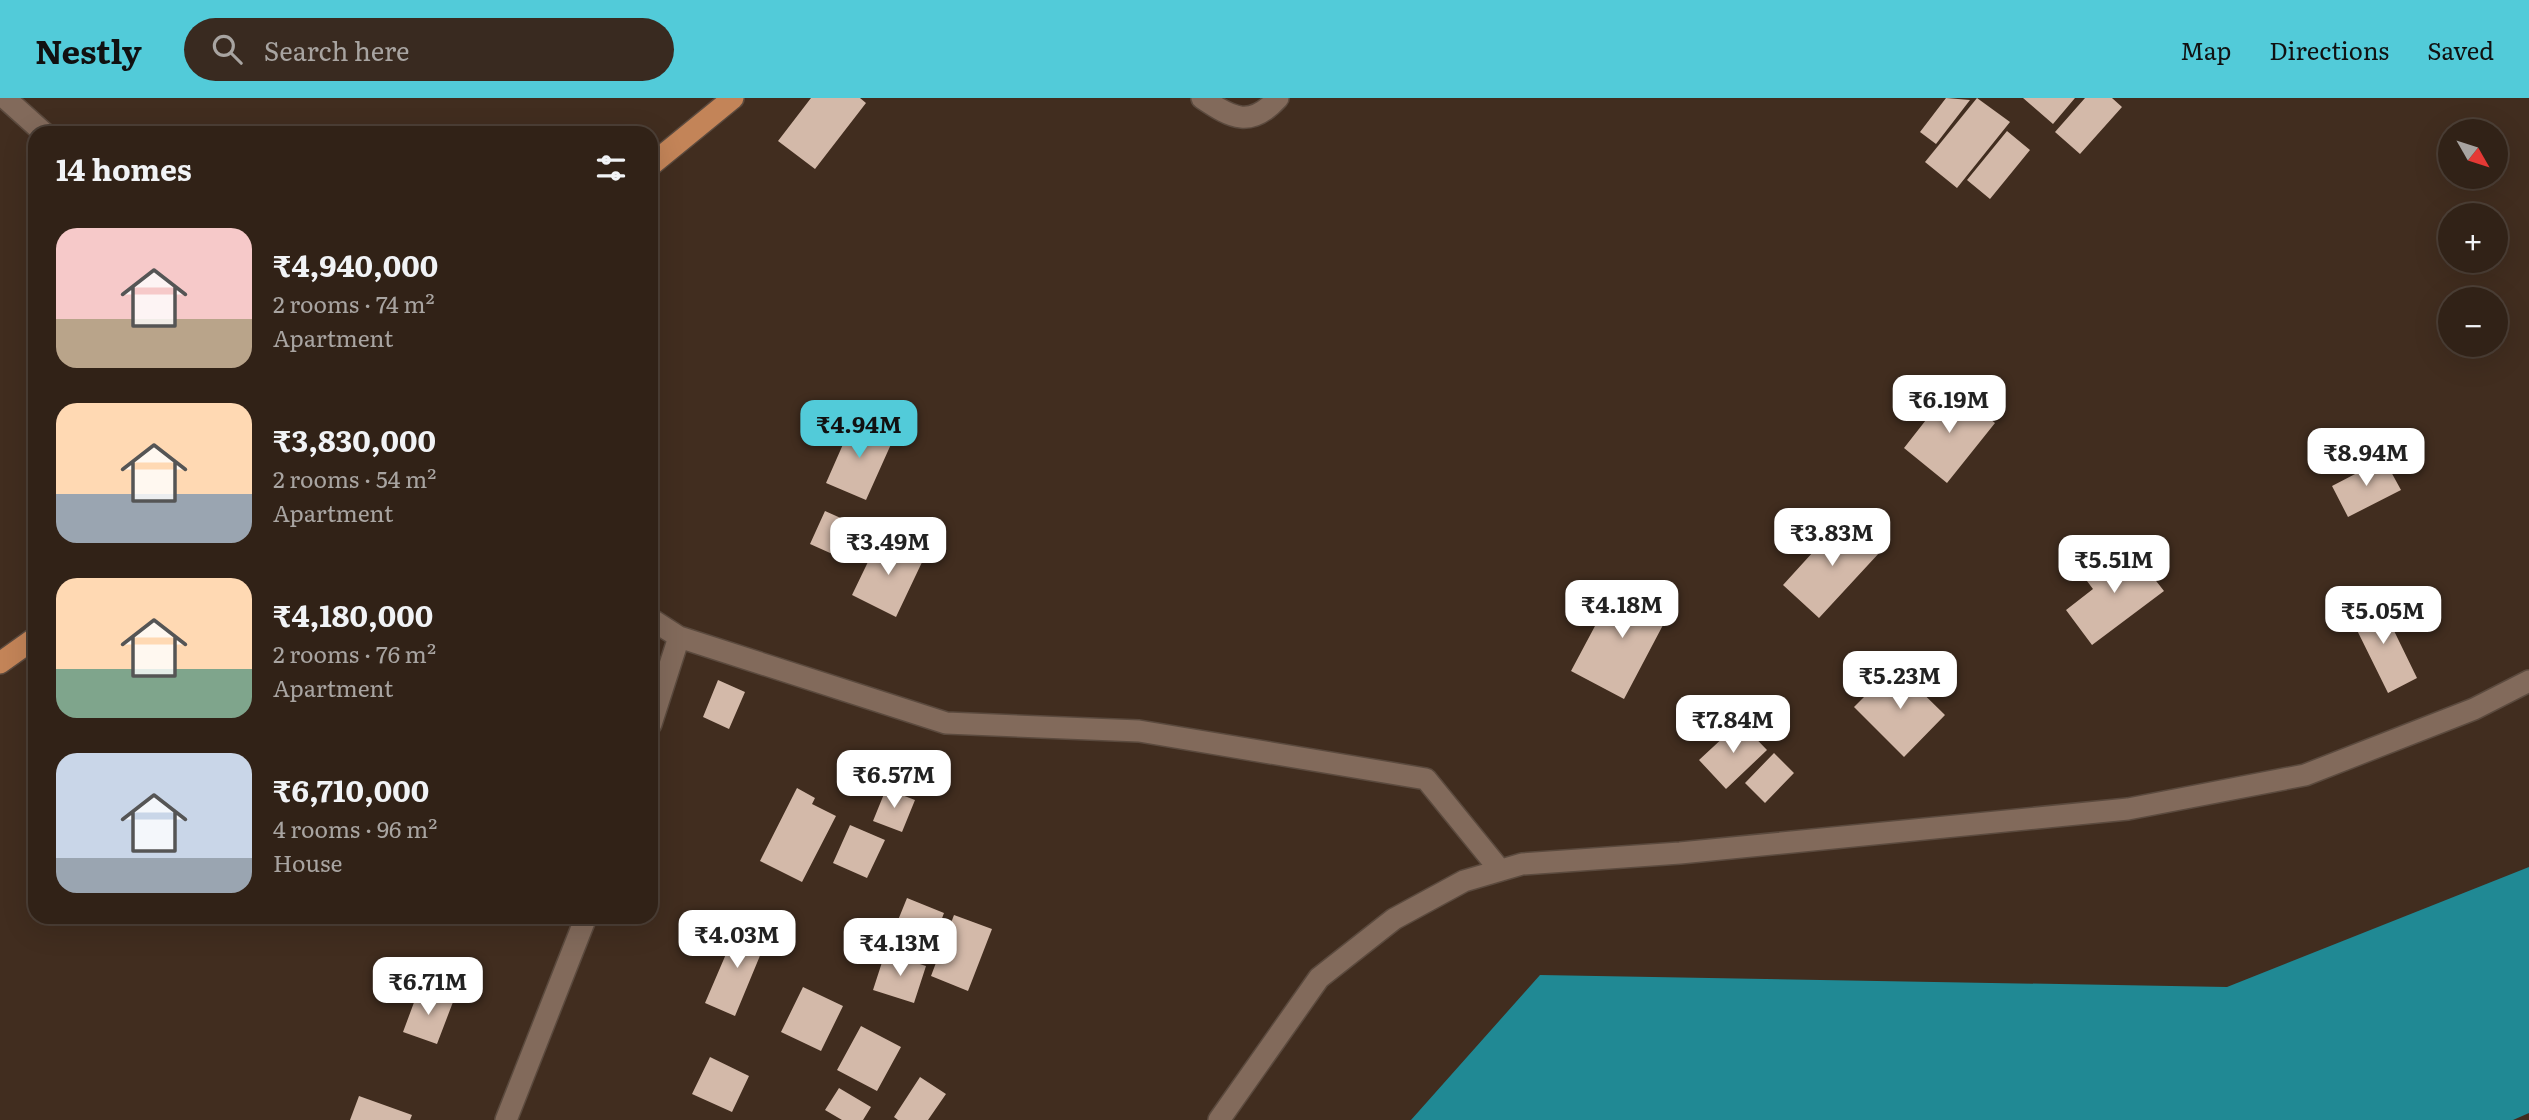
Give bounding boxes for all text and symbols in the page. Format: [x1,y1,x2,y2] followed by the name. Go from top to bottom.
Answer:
[184,18,674,81] search box
[35,25,142,74] text: Nestly
[208,30,246,68] icon: search
[264,30,410,69] text: Search here
[2180,32,2231,67] text: Map
[2269,32,2389,67] text: Directions
[2427,32,2494,67] text: Saved
[2438,119,2508,189] north arrow
[2438,119,2508,357] map controls
[56,146,192,190] text: 14 homes
[592,149,630,187] icon: filters
[2438,203,2508,273] button: +
[273,242,438,286] text: ₹4,940,000
[112,256,196,340] icon: home
[273,286,435,320] text: 2 rooms · 74 m²
[2438,287,2508,357] button: −
[273,320,393,354] text: Apartment
[1892,376,2006,435] pin: ₹6.19M
[1909,381,1989,415] text: ₹6.19M
[802,400,916,460] pin: ₹4.94M
[816,406,902,440] text: ₹4.94M
[273,417,436,461] text: ₹3,830,000
[2309,428,2423,488] pin: ₹8.94M
[112,431,196,515] icon: home
[2324,434,2408,468] text: ₹8.94M
[273,461,436,495] text: 2 rooms · 54 m²
[273,495,393,529] text: Apartment
[1775,508,1889,568] pin: ₹3.83M
[1790,514,1874,548] text: ₹3.83M
[831,518,945,577] pin: ₹3.49M
[846,523,930,557] text: ₹3.49M
[2057,536,2171,595] pin: ₹5.51M
[2075,541,2153,575] text: ₹5.51M
[1565,580,1679,640] pin: ₹4.18M
[1581,586,1663,620] text: ₹4.18M
[2326,587,2440,646] pin: ₹5.05M
[273,592,433,636] text: ₹4,180,000
[2341,592,2425,626] text: ₹5.05M
[112,606,196,690] icon: home
[273,636,436,670] text: 2 rooms · 76 m²
[1843,652,1957,711] pin: ₹5.23M
[1859,657,1941,691] text: ₹5.23M
[273,670,393,704] text: Apartment
[1676,696,1790,755] pin: ₹7.84M
[1692,701,1774,735] text: ₹7.84M
[837,750,951,810] pin: ₹6.57M
[853,756,935,790] text: ₹6.57M
[273,767,429,811] text: ₹6,710,000
[112,781,196,865] icon: home
[273,811,437,845] text: 4 rooms · 96 m²
[273,845,342,879] text: House
[680,910,794,970] pin: ₹4.03M
[695,916,779,950] text: ₹4.03M
[843,918,957,978] pin: ₹4.13M
[860,924,940,958] text: ₹4.13M
[371,958,485,1017] pin: ₹6.71M
[389,963,467,997] text: ₹6.71M

